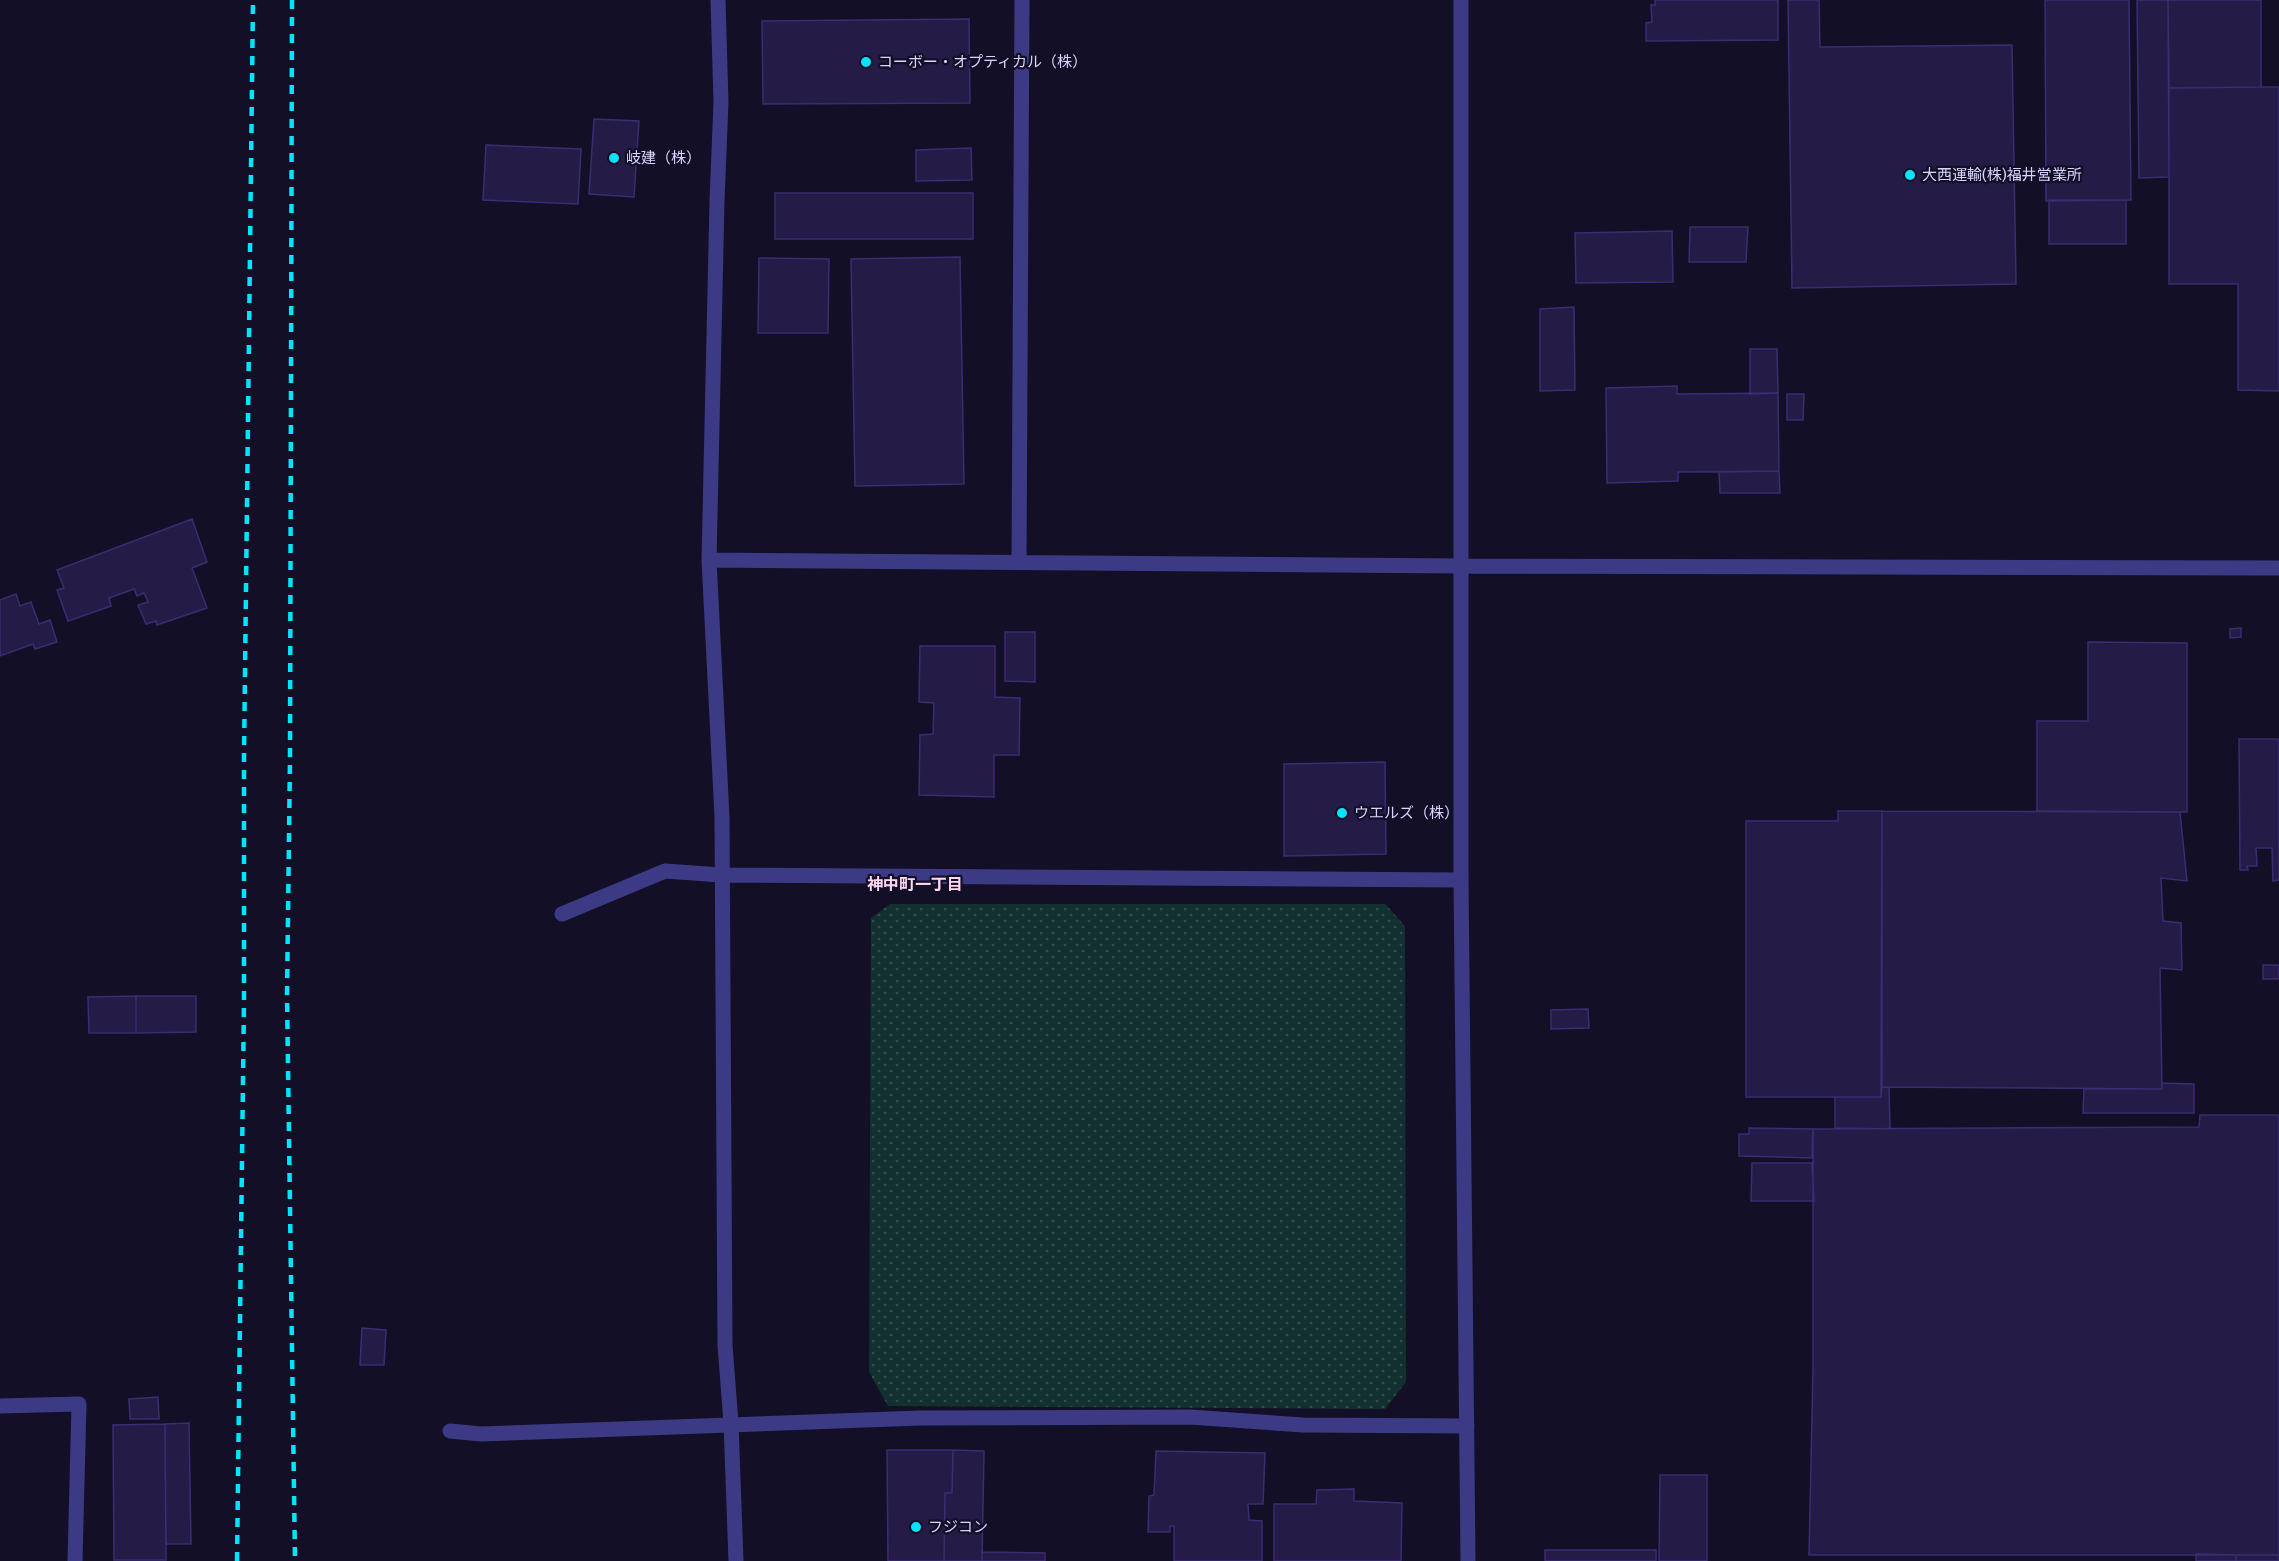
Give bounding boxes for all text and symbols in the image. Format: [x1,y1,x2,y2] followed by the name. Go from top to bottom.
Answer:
[878,53,1087,71] place label: コーボー・オプティカル（株）
[859,55,873,69] marker: コーボー・オプティカル（株）
[626,149,701,167] place label: 岐建（株）
[607,151,621,165] marker: 岐建（株）
[1922,166,2082,184] place label: 大西運輸(株)福井営業所
[1903,168,1917,182] marker: 大西運輸(株)福井営業所
[1354,804,1459,822] place label: ウエルズ（株）
[1335,806,1349,820] marker: ウエルズ（株）
[867,875,963,894] district label: 神中町一丁目
[928,1518,988,1536] place label: フジコン
[909,1520,923,1534] marker: フジコン

